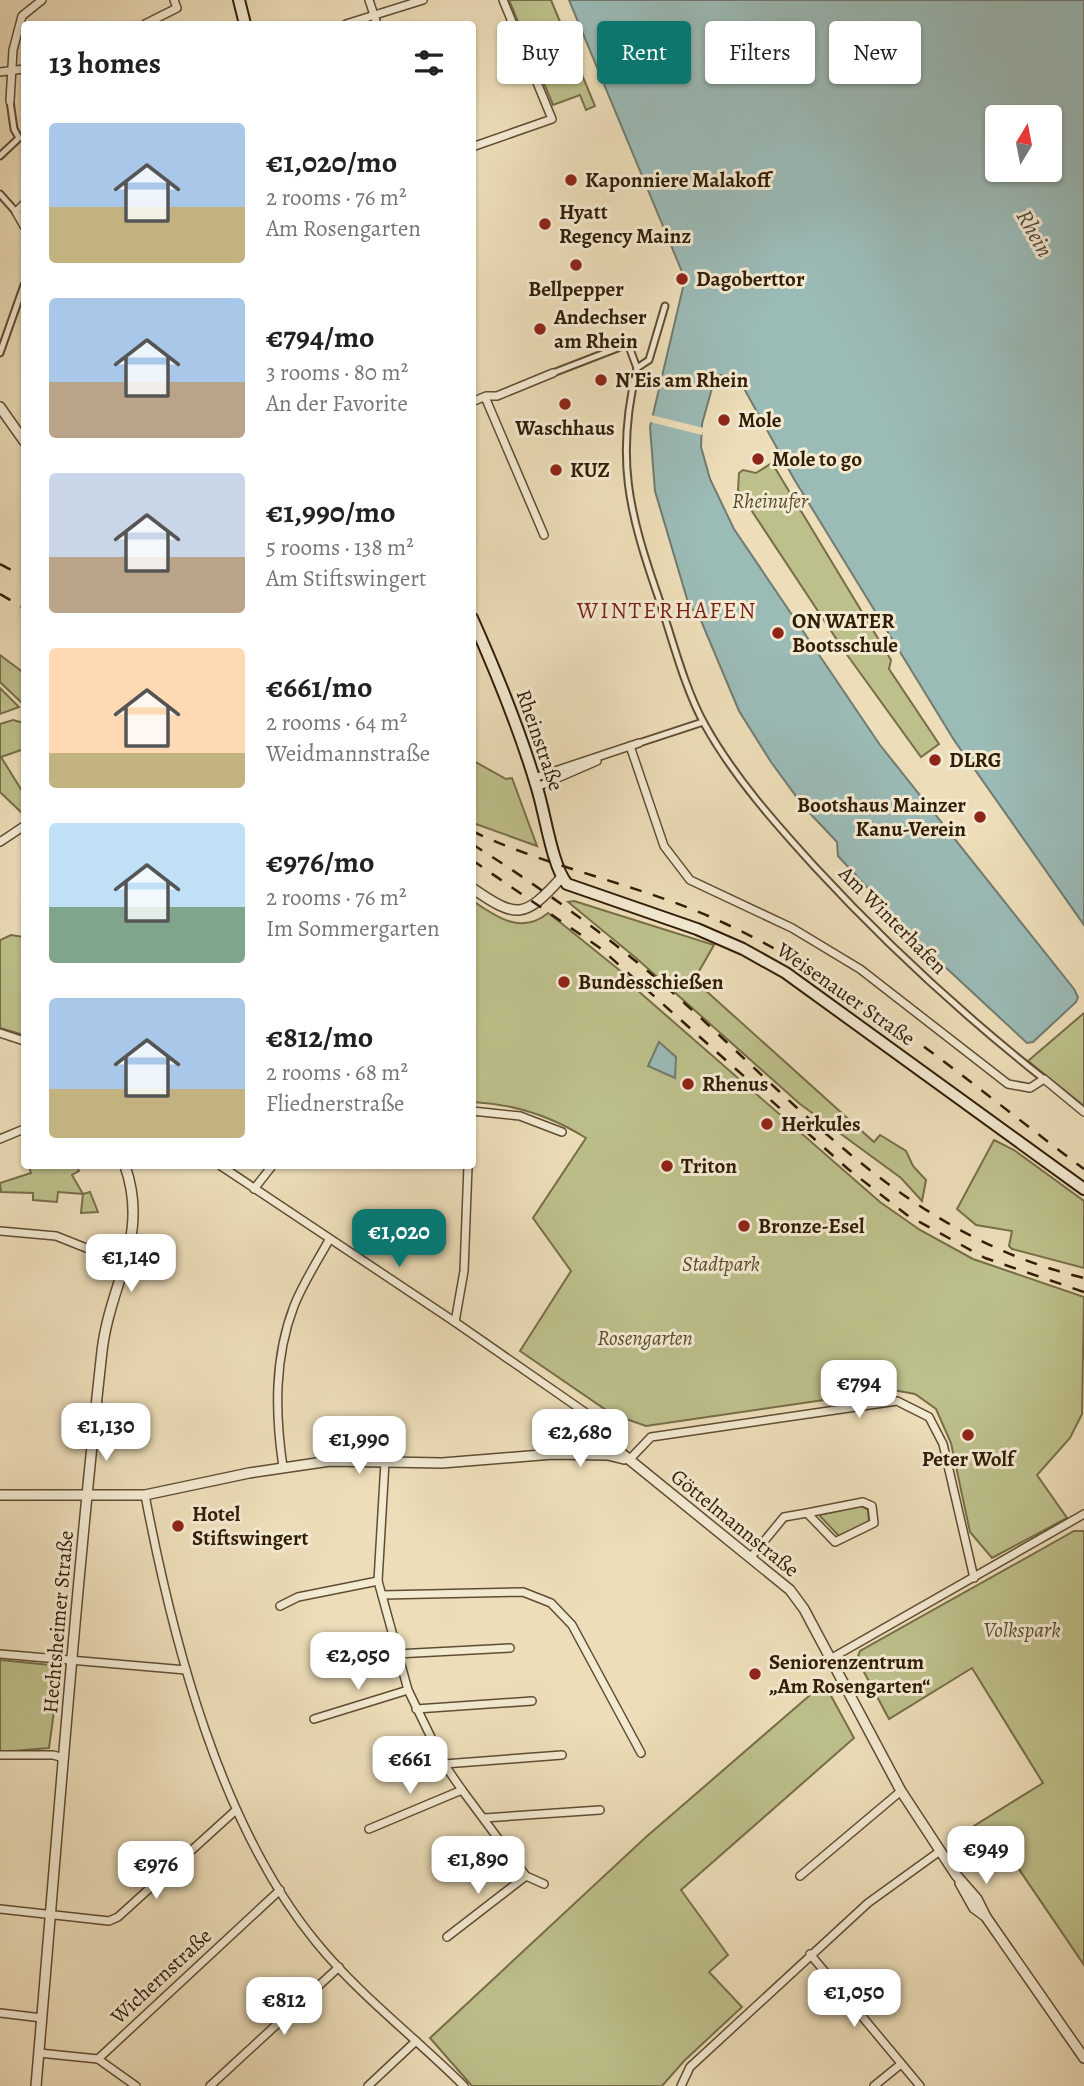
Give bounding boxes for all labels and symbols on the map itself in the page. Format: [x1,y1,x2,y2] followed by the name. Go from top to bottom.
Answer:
[985,105,1062,182] north arrow
[585,166,773,194] place label: Kaponniere Malakoff
[563,172,579,188] marker: Kaponniere Malakoff
[559,198,691,250] place label: Hyatt Regency Mainz
[1009,204,1060,263] water label: Rhein
[537,216,553,232] marker: Hyatt Regency Mainz
[568,257,584,273] marker: Bellpepper
[696,265,805,293] place label: Dagoberttor
[674,271,690,287] marker: Dagoberttor
[528,275,624,303] place label: Bellpepper
[553,303,647,355] place label: Andechser am Rhein
[532,321,548,337] marker: Andechser am Rhein
[615,366,748,394] place label: N'Eis am Rhein
[593,372,609,388] marker: N'Eis am Rhein
[557,396,573,412] marker: Waschhaus
[738,406,782,434] place label: Mole
[716,412,732,428] marker: Mole
[514,414,615,442] place label: Waschhaus
[772,445,862,473] place label: Mole to go
[750,451,766,467] marker: Mole to go
[570,456,610,484] place label: KUZ
[548,462,564,478] marker: KUZ
[732,487,809,515] park label: Rheinufer
[576,595,757,626] district label: WINTERHAFEN
[792,607,898,659] place label: ON WATER Bootsschule
[770,625,786,641] marker: ON WATER Bootsschule
[510,686,570,794] street label: Rheinstraße
[949,746,1001,774] place label: DLRG
[927,752,943,768] marker: DLRG
[797,791,966,843] place label: Bootshaus Mainzer Kanu-Verein
[972,809,988,825] marker: Bootshaus Mainzer Kanu-Verein
[832,859,953,980] street label: Am Winterhafen
[770,935,921,1052] street label: Weisenauer Straße
[578,968,724,996] place label: Bundesschießen
[556,974,572,990] marker: Bundesschießen
[702,1070,768,1098] place label: Rhenus
[680,1076,696,1092] marker: Rhenus
[781,1110,861,1138] place label: Herkules
[759,1116,775,1132] marker: Herkules
[681,1152,737,1180] place label: Triton
[659,1158,675,1174] marker: Triton
[342,1210,456,1269] pin: €1,020
[758,1212,865,1240] place label: Bronze-Esel
[736,1218,752,1234] marker: Bronze-Esel
[74,1234,188,1294] pin: €1,140
[682,1250,760,1278] park label: Stadtpark
[597,1324,693,1352] park label: Rosengarten
[818,1360,900,1420] pin: €794
[49,1404,163,1463] pin: €1,130
[523,1410,637,1469] pin: €2,680
[302,1416,416,1476] pin: €1,990
[960,1427,976,1443] marker: Peter Wolf
[922,1445,1017,1473] place label: Peter Wolf
[665,1463,805,1583] street label: Göttelmannstraße
[192,1500,308,1552] place label: Hotel Stiftswingert
[170,1518,186,1534] marker: Hotel Stiftswingert
[36,1529,80,1715] street label: Hechtsheimer Straße
[984,1616,1061,1644] park label: Volkspark
[301,1632,415,1692] pin: €2,050
[769,1648,930,1700] place label: Seniorenzentrum „Am Rosengarten“
[747,1666,763,1682] marker: Seniorenzentrum „Am Rosengarten“
[369,1736,451,1796] pin: €661
[945,1826,1027,1886] pin: €949
[421,1836,535,1896] pin: €1,890
[115,1842,197,1901] pin: €976
[104,1922,218,2031] street label: Wichernstraße
[797,1969,911,2029] pin: €1,050
[243,1978,325,2037] pin: €812

